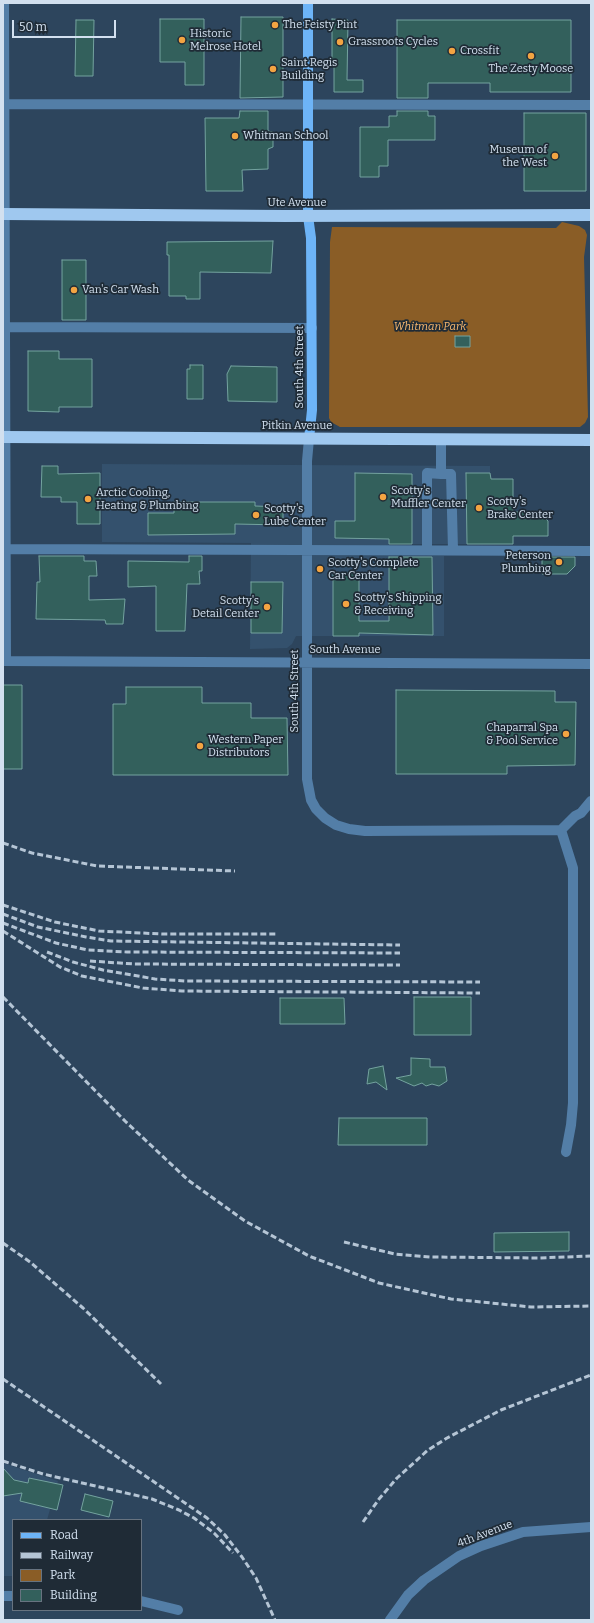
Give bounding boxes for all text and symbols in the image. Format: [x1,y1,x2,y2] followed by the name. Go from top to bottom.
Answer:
[14,12,118,38] scale bar
[283,18,357,32] place label: The Feisty Pint
[19,20,47,34] text: 50 m
[270,20,280,30] marker: The Feisty Pint
[190,27,261,53] place label: Historic Melrose Hotel
[177,35,187,45] marker: Historic Melrose Hotel
[348,35,438,49] place label: Grassroots Cycles
[335,37,345,47] marker: Grassroots Cycles
[460,44,499,58] place label: Crossfit
[447,46,457,56] marker: Crossfit
[526,51,536,61] marker: The Zesty Moose
[281,56,337,82] place label: Saint Regis Building
[489,62,573,76] place label: The Zesty Moose
[268,64,278,74] marker: Saint Regis Building
[243,129,328,143] place label: Whitman School
[230,131,240,141] marker: Whitman School
[489,143,547,169] place label: Museum of the West
[550,151,560,161] marker: Museum of the West
[268,196,326,210] street label: Ute Avenue
[82,283,159,297] place label: Van's Car Wash
[69,285,79,295] marker: Van's Car Wash
[394,320,466,334] park label: Whitman Park
[293,326,307,408] street label: South 4th Street
[262,419,332,433] street label: Pitkin Avenue
[391,484,466,510] place label: Scotty's Muffler Center
[96,486,199,512] place label: Arctic Cooling, Heating & Plumbing
[378,492,388,502] marker: Scotty's Muffler Center
[83,494,93,504] marker: Arctic Cooling, Heating & Plumbing
[487,495,553,521] place label: Scotty's Brake Center
[264,502,326,528] place label: Scotty's Lube Center
[474,503,484,513] marker: Scotty's Brake Center
[251,510,261,520] marker: Scotty's Lube Center
[501,549,551,575] place label: Peterson Plumbing
[328,556,419,582] place label: Scotty's Complete Car Center
[554,557,564,567] marker: Peterson Plumbing
[315,564,325,574] marker: Scotty's Complete Car Center
[354,591,442,617] place label: Scotty's Shipping & Receiving
[192,594,259,620] place label: Scotty's Detail Center
[341,599,351,609] marker: Scotty's Shipping & Receiving
[262,602,272,612] marker: Scotty's Detail Center
[309,643,381,657] street label: South Avenue
[288,650,302,732] street label: South 4th Street
[486,721,558,747] place label: Chaparral Spa & Pool Service
[561,729,571,739] marker: Chaparral Spa & Pool Service
[208,733,283,759] place label: Western Paper Distributors
[195,741,205,751] marker: Western Paper Distributors
[456,1517,514,1551] street label: 4th Avenue
[12,1519,142,1611] legend
[50,1528,78,1542] text: Road
[50,1548,93,1562] text: Railway
[50,1568,75,1582] text: Park
[50,1588,97,1602] text: Building

